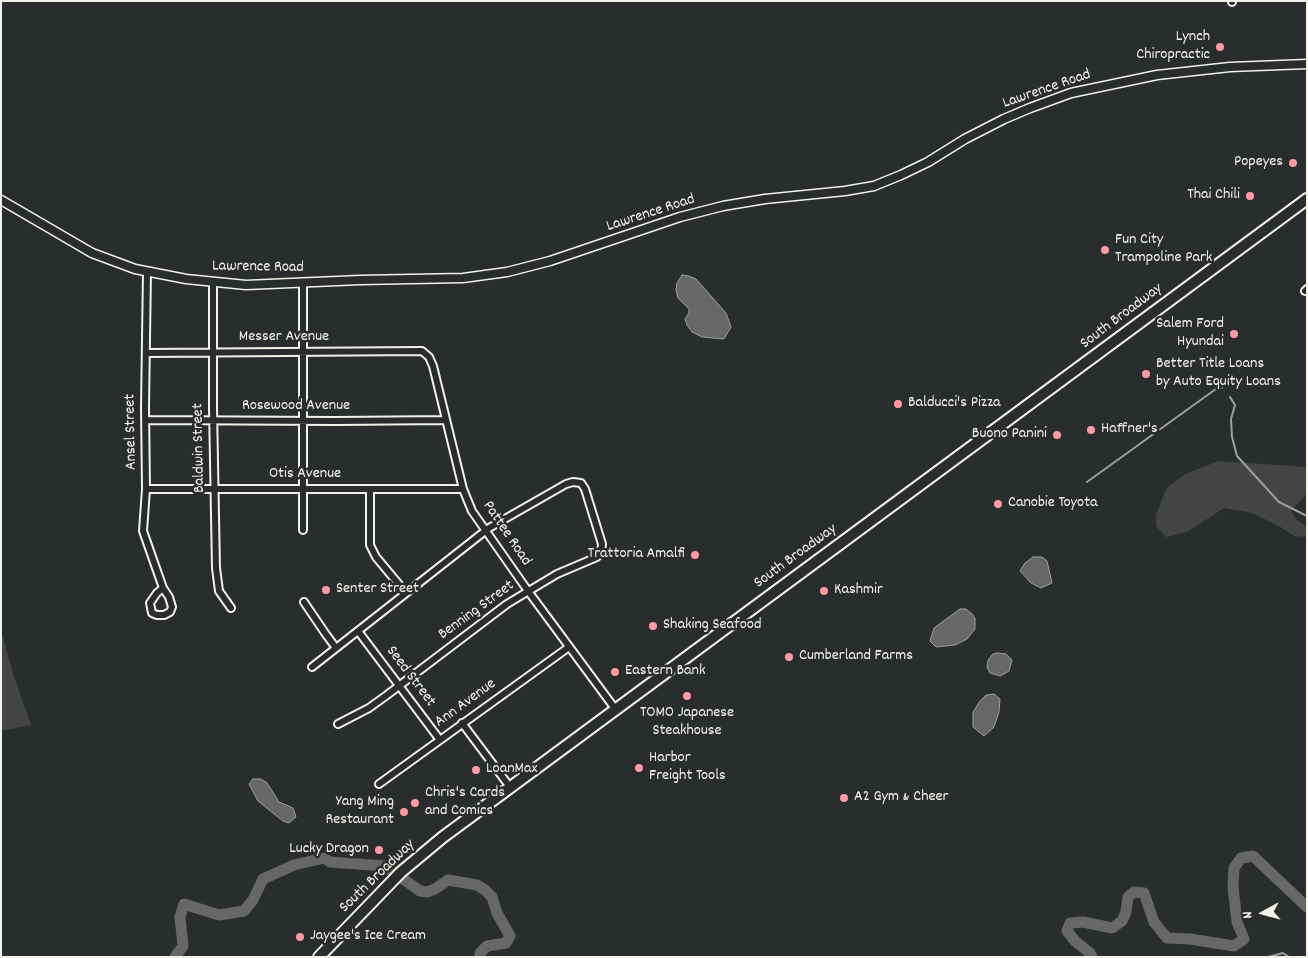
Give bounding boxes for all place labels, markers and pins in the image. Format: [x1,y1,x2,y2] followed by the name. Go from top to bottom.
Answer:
[1136,28,1210,66] place label: Lynch Chiropractic
[1214,41,1226,53] marker: Lynch Chiropractic
[1234,153,1283,173] place label: Popeyes
[1287,157,1299,169] marker: Popeyes
[1187,186,1240,206] place label: Thai Chili
[1244,190,1256,202] marker: Thai Chili
[1115,231,1212,269] place label: Fun City Trampoline Park
[1099,244,1111,256] marker: Fun City Trampoline Park
[1156,315,1224,353] place label: Salem Ford Hyundai
[1228,328,1240,340] marker: Salem Ford Hyundai
[1156,355,1281,393] place label: Better Title Loans by Auto Equity Loans
[1140,368,1152,380] marker: Better Title Loans by Auto Equity Loans
[908,394,1000,414] place label: Balducci's Pizza
[892,398,904,410] marker: Balducci's Pizza
[1101,420,1158,440] place label: Haffner's
[1085,424,1097,436] marker: Haffner's
[972,425,1047,445] place label: Buono Panini
[1051,429,1063,441] marker: Buono Panini
[1008,494,1098,514] place label: Canobie Toyota
[992,498,1004,510] marker: Canobie Toyota
[588,545,685,565] place label: Trattoria Amalfi
[689,549,701,561] marker: Trattoria Amalfi
[336,580,419,600] place label: Senter Street
[834,581,883,601] place label: Kashmir
[320,584,332,596] marker: Senter Street
[818,585,830,597] marker: Kashmir
[663,616,761,636] place label: Shaking Seafood
[647,620,659,632] marker: Shaking Seafood
[799,647,913,667] place label: Cumberland Farms
[783,651,795,663] marker: Cumberland Farms
[625,662,705,682] place label: Eastern Bank
[609,666,621,678] marker: Eastern Bank
[681,690,693,702] marker: TOMO Japanese Steakhouse
[640,704,734,742] place label: TOMO Japanese Steakhouse
[649,749,726,787] place label: Harbor Freight Tools
[486,760,537,780] place label: LoanMax
[633,762,645,774] marker: Harbor Freight Tools
[470,764,482,776] marker: LoanMax
[425,784,505,822] place label: Chris's Cards and Comics
[854,788,949,808] place label: A2 Gym & Cheer
[838,792,850,804] marker: A2 Gym & Cheer
[325,793,394,831] place label: Yang Ming Restaurant
[409,797,421,809] marker: Chris's Cards and Comics
[398,806,410,818] marker: Yang Ming Restaurant
[289,840,369,860] place label: Lucky Dragon
[373,844,385,856] marker: Lucky Dragon
[310,927,426,947] place label: Jaygee's Ice Cream
[294,931,306,943] marker: Jaygee's Ice Cream

